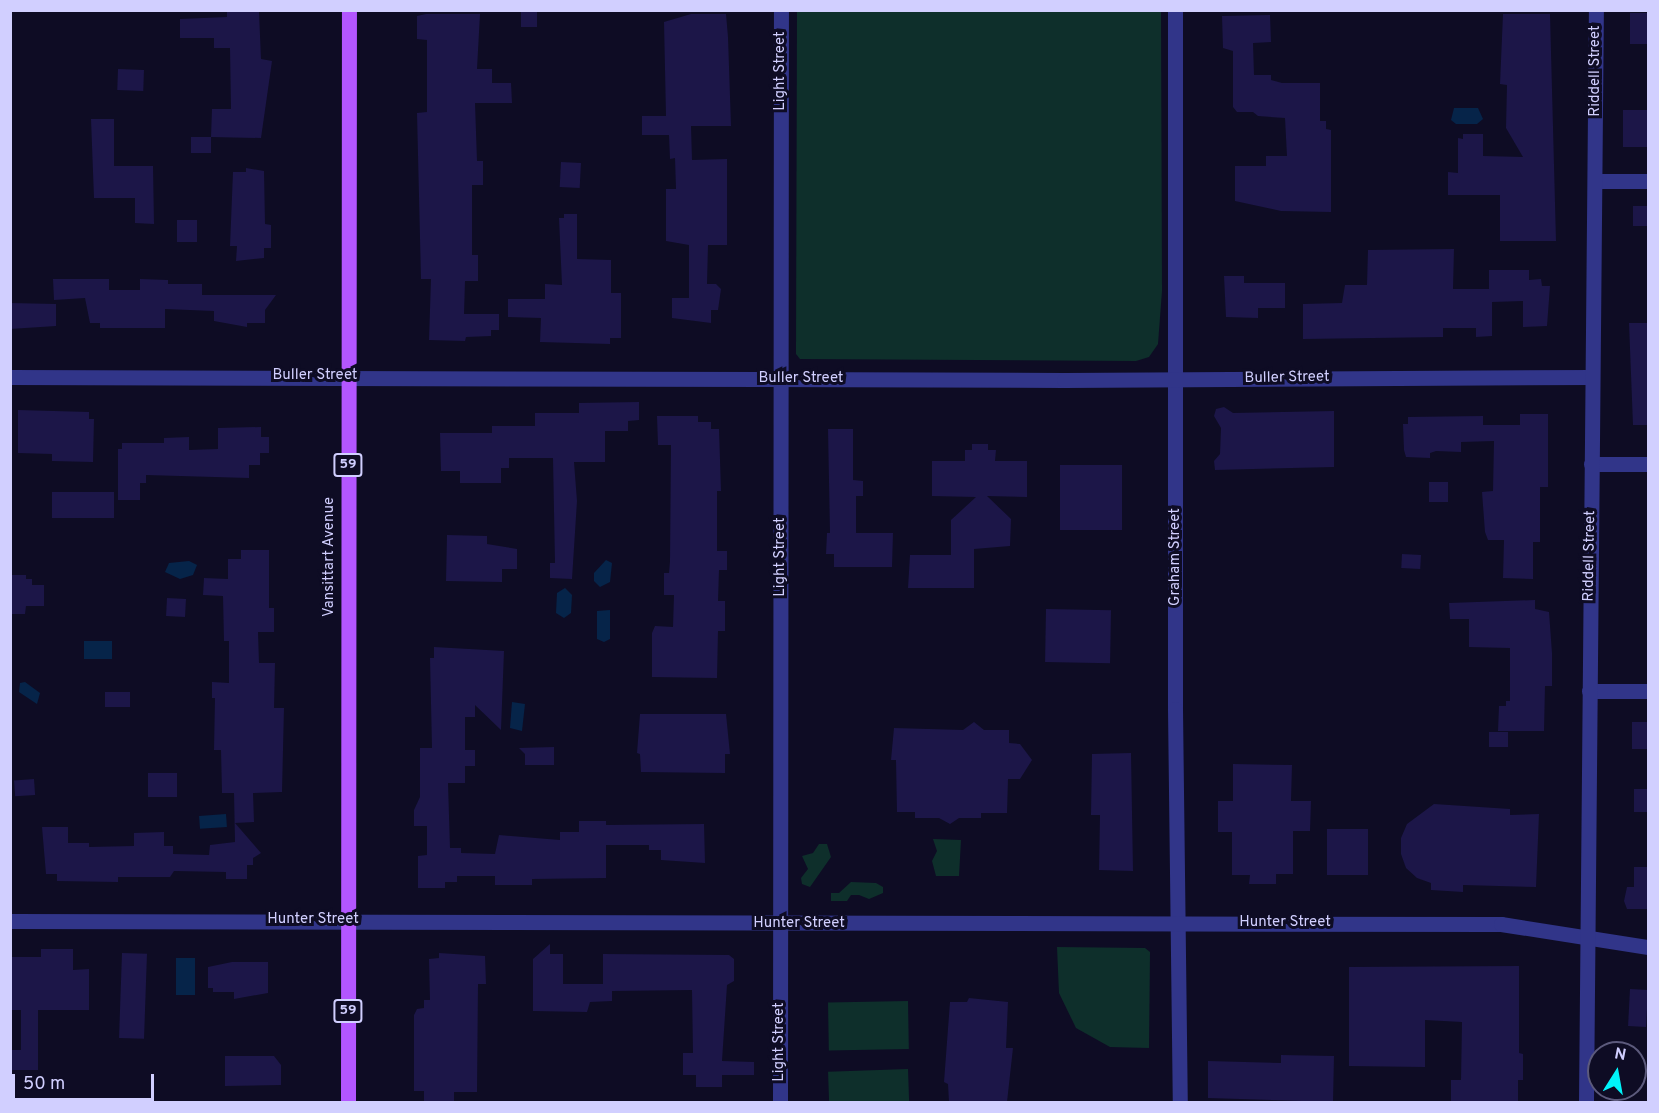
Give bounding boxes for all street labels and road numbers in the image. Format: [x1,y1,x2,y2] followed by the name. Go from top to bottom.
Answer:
[1587,25,1605,117] street label: Riddell Street
[772,31,790,111] street label: Light Street
[272,367,358,385] street label: Buller Street
[1244,368,1330,388] street label: Buller Street
[758,370,844,388] street label: Buller Street
[333,454,363,476] road number: 59
[321,497,339,617] street label: Vansittart Avenue
[1167,508,1185,606] street label: Graham Street
[1580,510,1600,602] street label: Riddell Street
[772,517,790,597] street label: Light Street
[267,911,359,929] street label: Hunter Street
[1239,914,1331,932] street label: Hunter Street
[753,915,845,933] street label: Hunter Street
[333,1000,363,1022] road number: 59
[771,1002,789,1082] street label: Light Street

